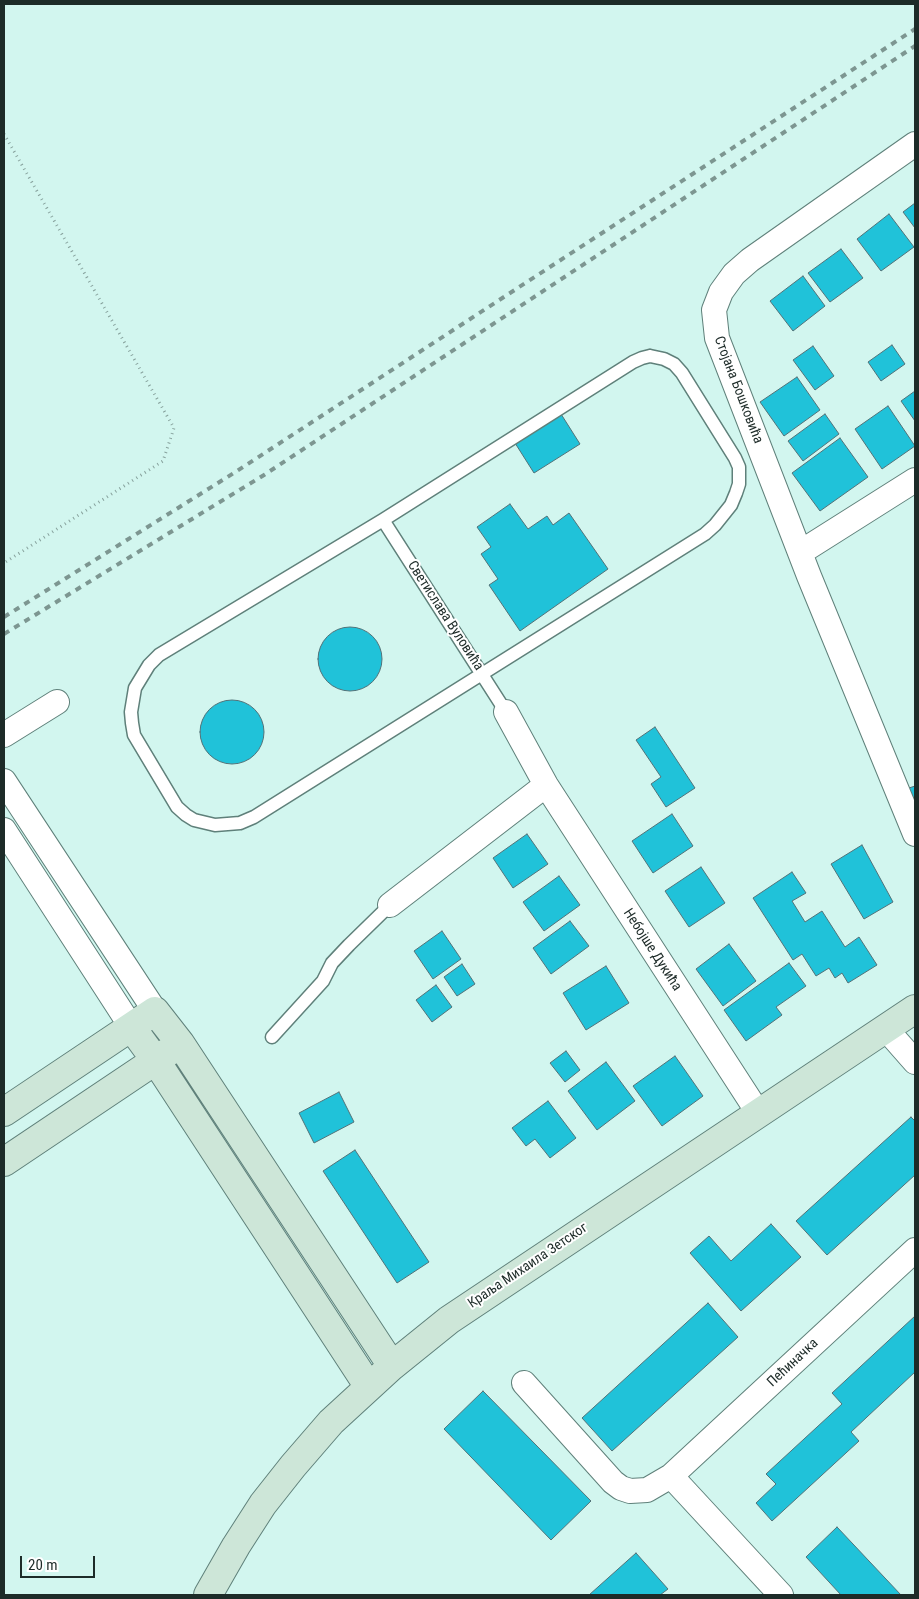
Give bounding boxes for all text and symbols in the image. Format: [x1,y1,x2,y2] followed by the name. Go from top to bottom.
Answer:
[710,334,766,446] street label: Стојана Бошковића
[403,558,487,674] street label: Светислава Вуловића
[619,906,685,994] street label: Небојше Дукића
[465,1220,591,1312] street label: Краља Михаила Зетског
[764,1335,822,1391] street label: Пећиначка
[22,1546,98,1578] scale bar
[28,1556,58,1574] text: 20 m

